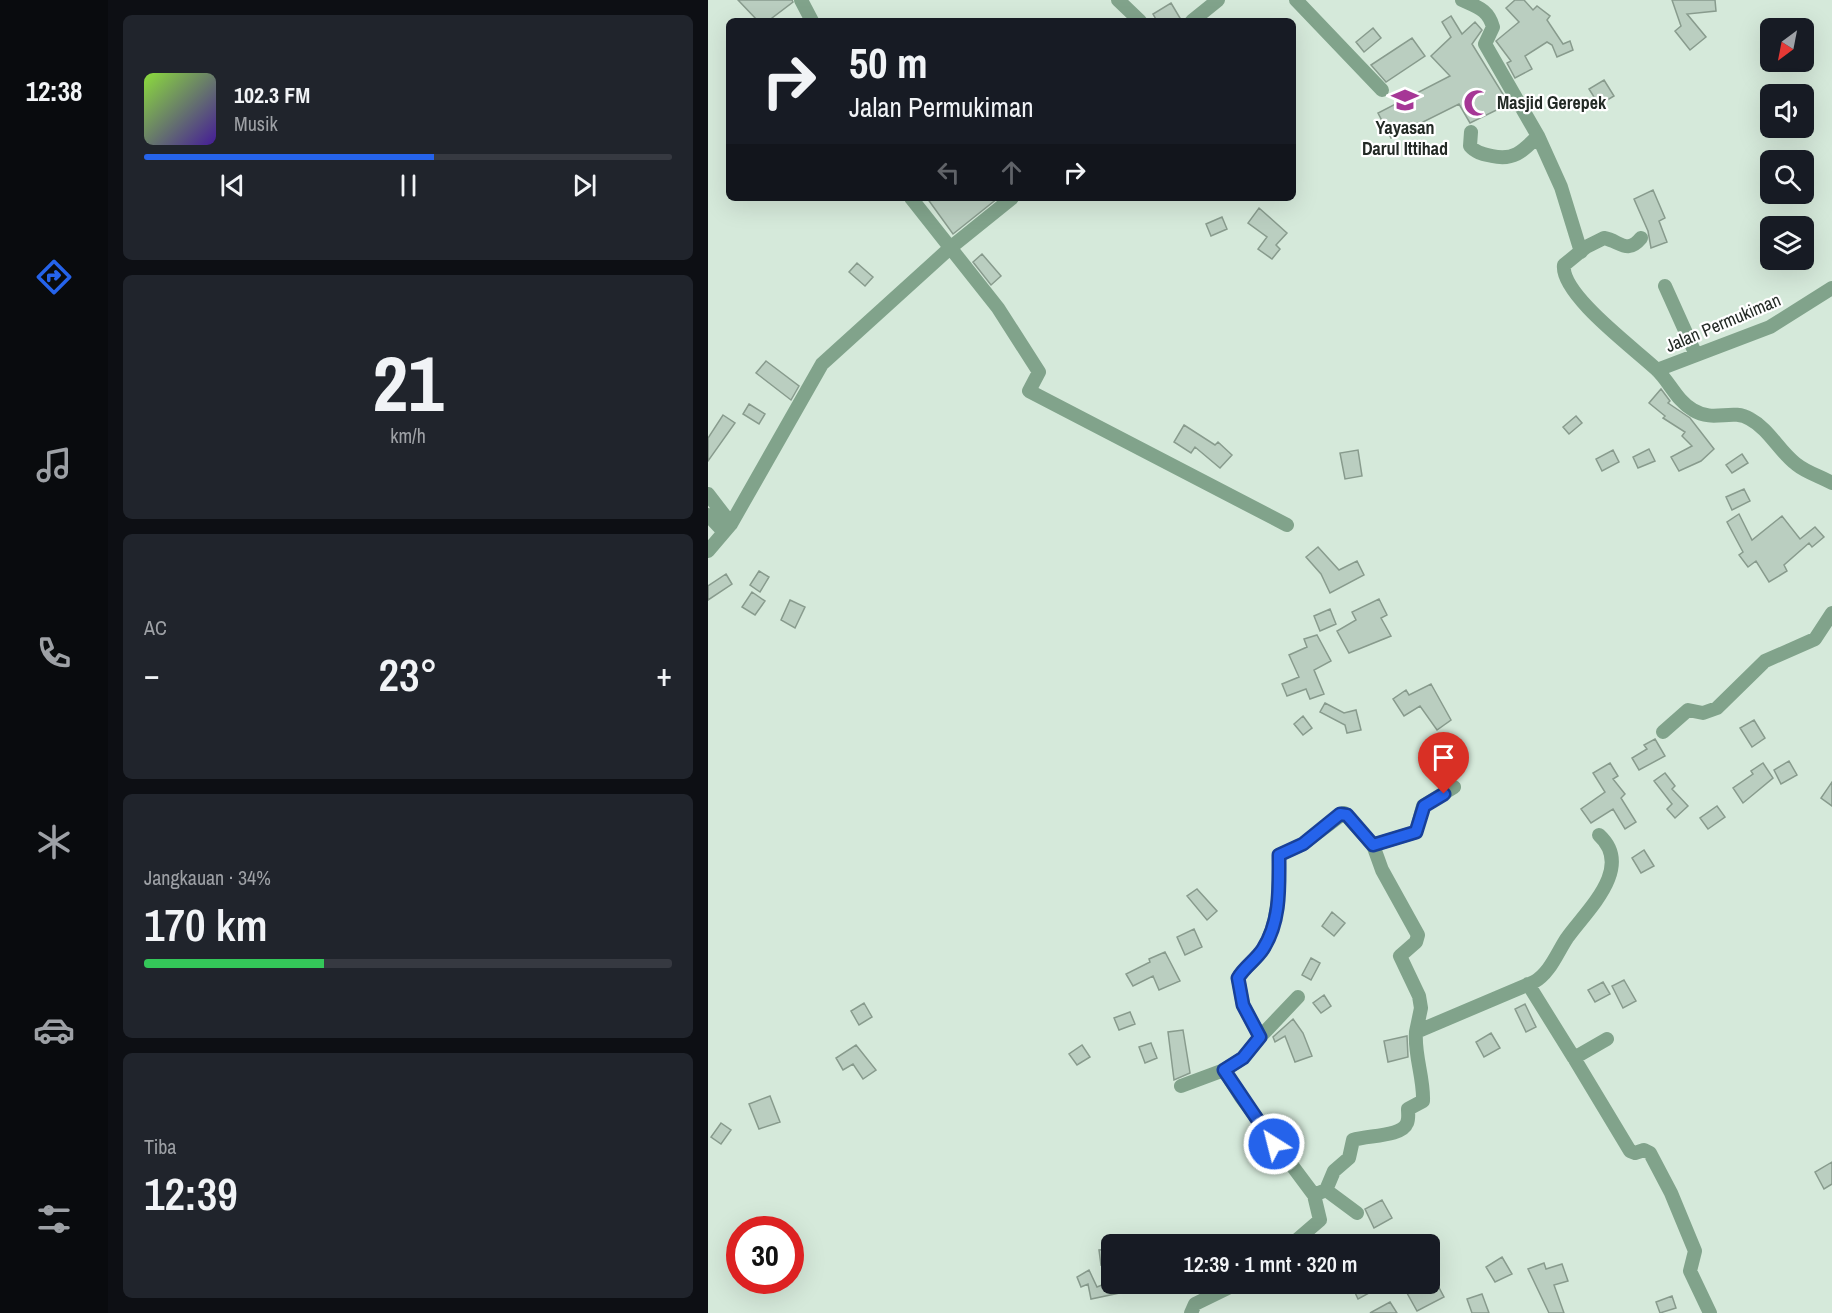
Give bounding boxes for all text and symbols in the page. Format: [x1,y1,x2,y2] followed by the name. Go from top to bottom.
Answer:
[1760,18,1814,72] north arrow
[1760,18,1814,270] map controls
[849,35,928,91] text: 50 m
[750,42,828,120] icon: right
[26,73,82,109] text: 12:38
[234,80,310,110] text: 102.3 FM
[1760,84,1814,138] button: sound
[1390,85,1420,115] school or university icon: Yayasan Darul Ittihad
[1462,88,1492,118] mosque icon: Masjid Gerepek
[849,89,1034,125] text: Jalan Permukiman
[1497,90,1607,115] place label: Masjid Gerepek
[234,110,278,137] text: Musik
[1362,115,1448,161] place label: Yayasan Darul Ittihad
[1760,150,1814,204] button: search
[932,156,965,189] icon: left
[995,156,1028,189] icon: ahead
[1058,156,1091,189] icon: right
[216,169,249,202] icon: previous
[392,169,425,202] icon: pause
[568,169,601,202] icon: next
[1760,216,1814,270] button: layers
[33,256,75,298] icon: directions
[1661,287,1784,358] street label: Jalan Permukiman
[372,330,444,435] text: 21
[390,422,426,449] text: km/h
[33,444,75,486] icon: music
[144,614,167,641] text: AC
[33,632,75,674] icon: phone
[378,644,438,705] text: 23°
[144,652,160,696] text: −
[656,652,672,696] text: +
[1418,732,1469,794] pin
[1427,741,1460,774] icon: arrive
[33,821,75,863] icon: climate
[144,864,271,891] text: Jangkauan · 34%
[144,894,268,955] text: 170 km
[33,1009,75,1051] icon: car
[1242,1112,1306,1176] position arrow
[144,1133,176,1160] text: Tiba
[144,1163,238,1224] text: 12:39
[33,1198,75,1240] icon: filters
[726,1216,804,1294] speed limit sign: 30
[1184,1249,1357,1279] text: 12:39 · 1 mnt · 320 m

